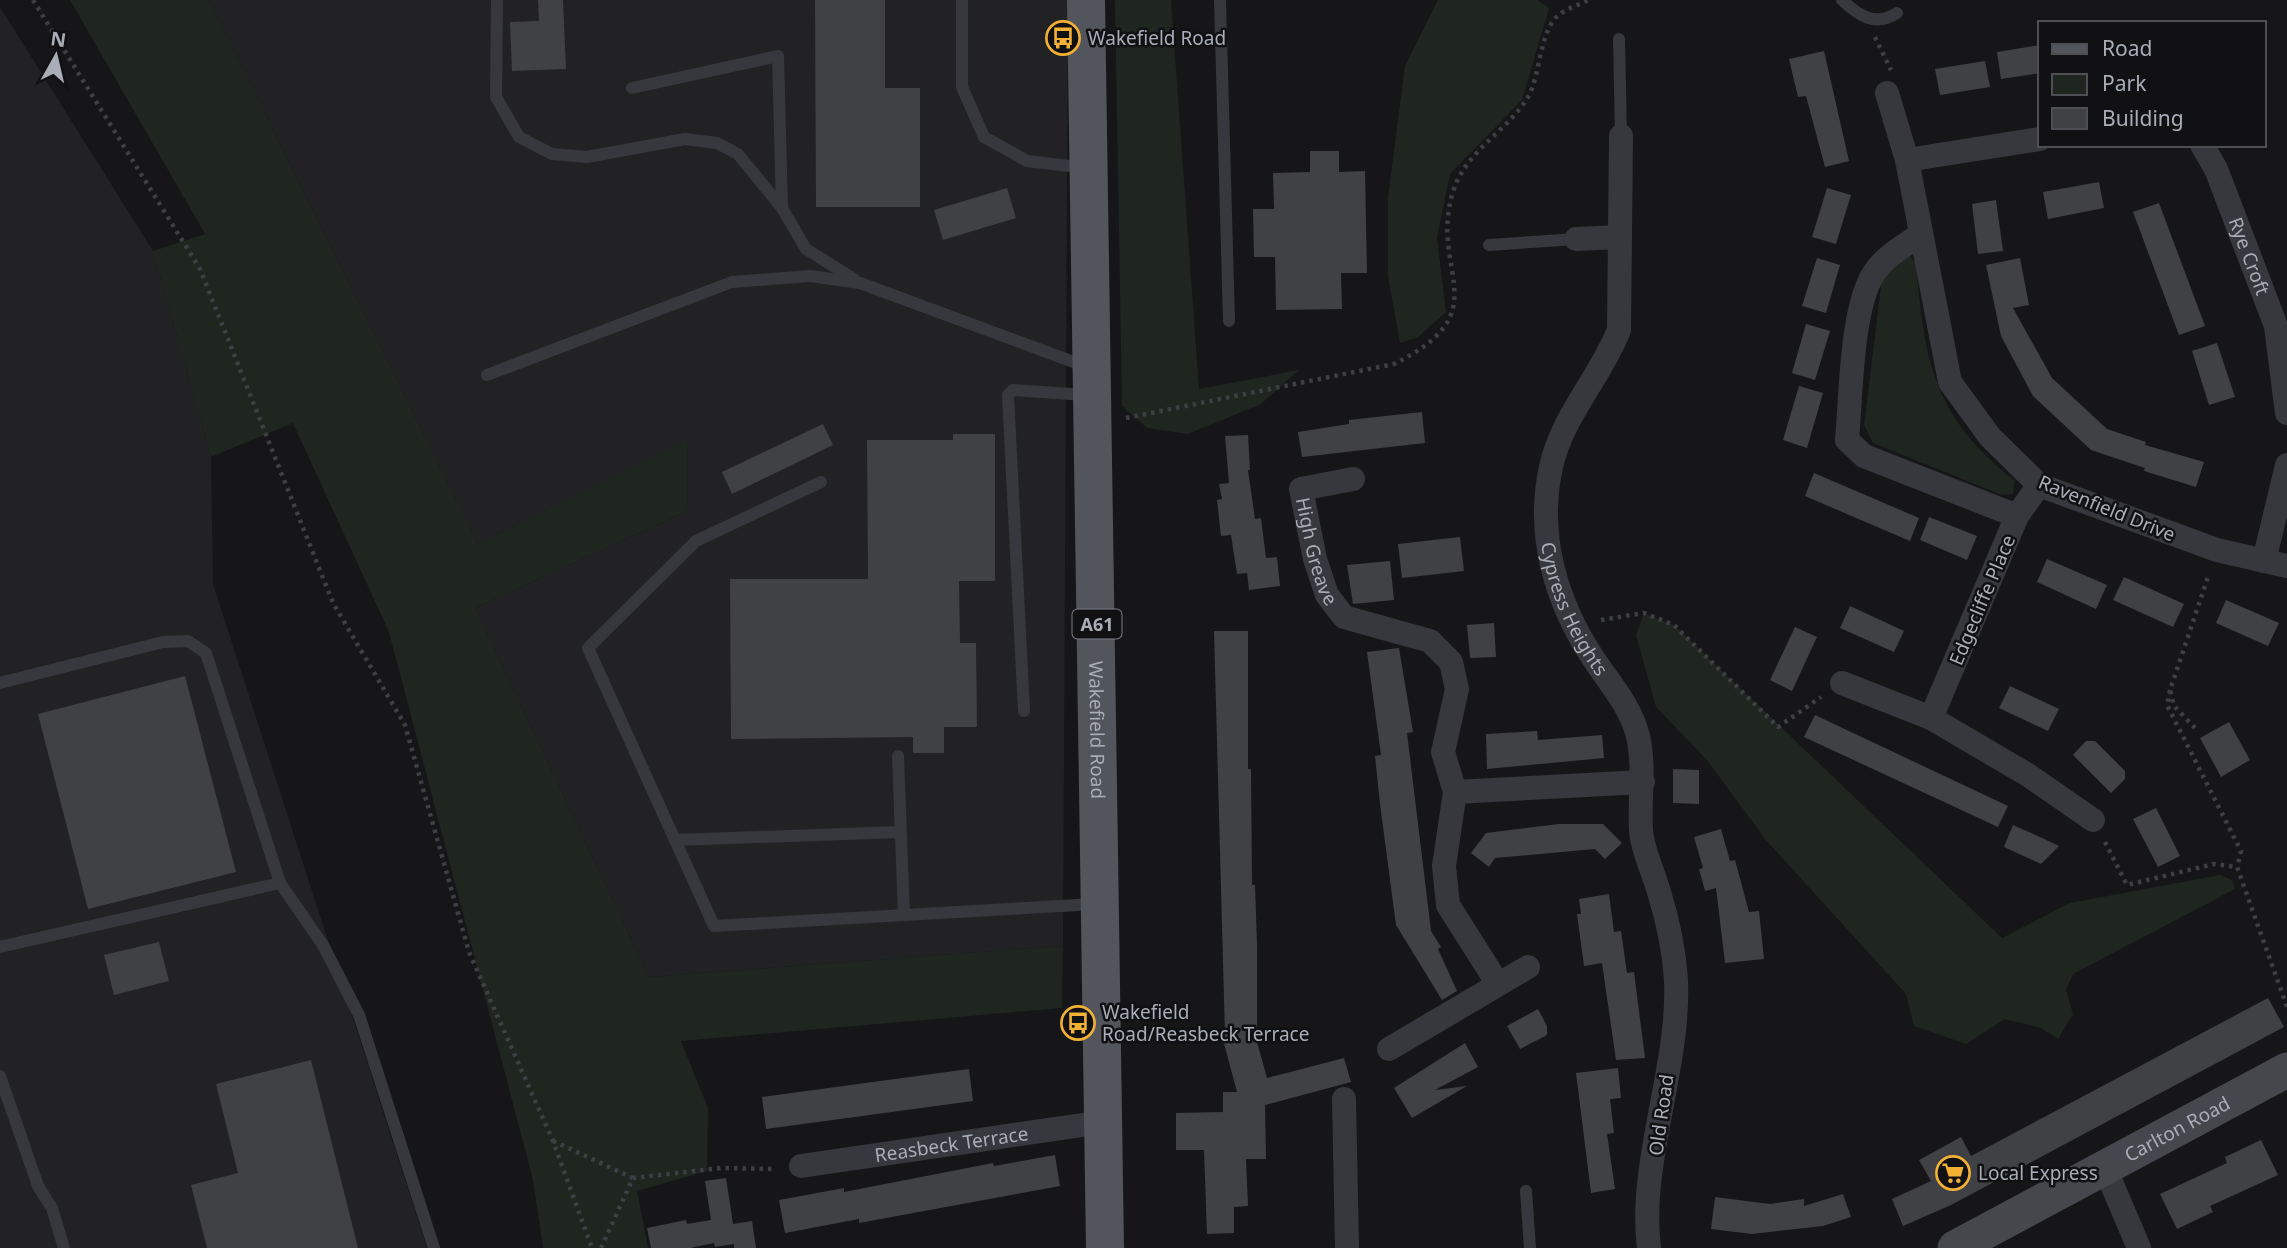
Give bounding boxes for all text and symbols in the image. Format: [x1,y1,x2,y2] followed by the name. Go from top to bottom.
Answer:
[1044,19,1082,57] bus stop icon: Wakefield Road
[21,21,91,91] north arrow
[2038,21,2266,147] legend
[49,25,68,53] text: N
[1088,25,1226,51] place label: Wakefield Road
[2102,34,2152,62] text: Road
[2102,69,2147,97] text: Park
[2102,104,2184,132] text: Building
[2223,213,2276,299] street label: Rye Croft
[2035,469,2179,547] street label: Ravenfield Drive
[1290,495,1343,611] street label: High Greave
[1943,531,2021,669] street label: Edgecliffe Place
[1535,540,1614,681] street label: Cypress Heights
[1072,610,1122,638] road number: A61
[1083,661,1111,799] street label: Wakefield Road
[1102,999,1309,1047] place label: Wakefield Road/Reasbeck Terrace
[1059,1004,1097,1042] bus stop icon: Wakefield Road/Reasbeck Terrace
[1642,1073,1680,1157] street label: Old Road
[2120,1090,2234,1168] street label: Carlton Road
[873,1120,1030,1168] street label: Reasbeck Terrace
[1934,1154,1972,1192] supermarket icon: Local Express
[1978,1160,2098,1186] place label: Local Express

